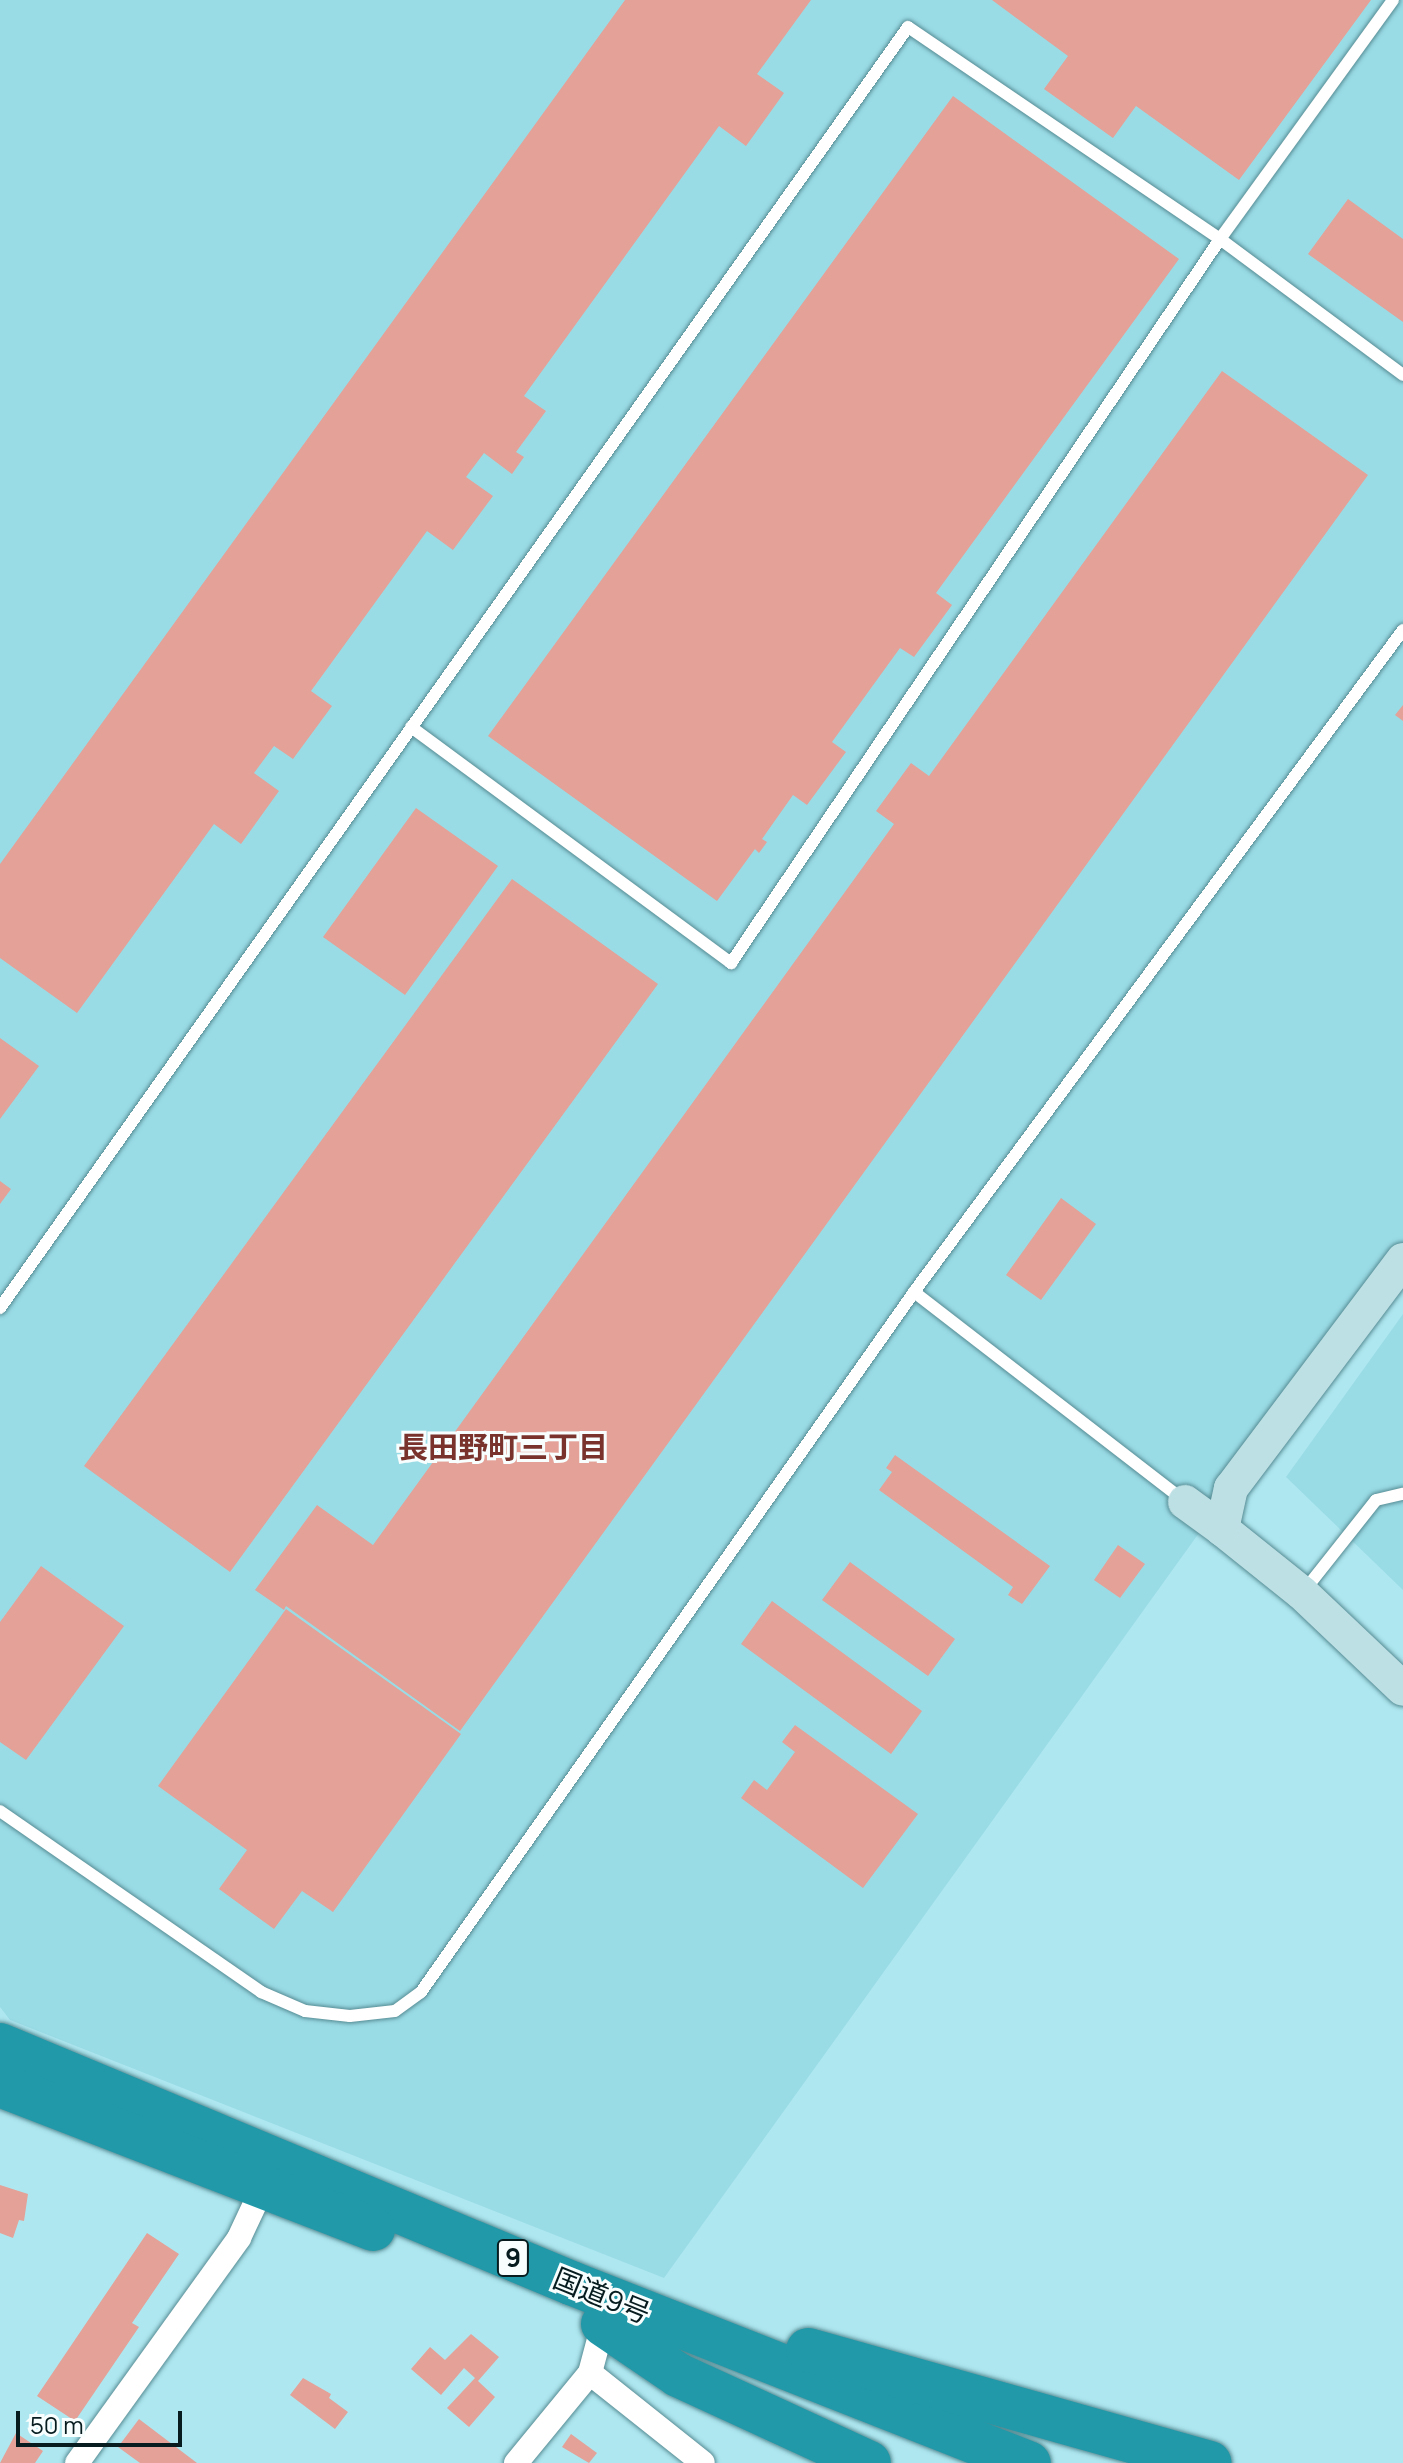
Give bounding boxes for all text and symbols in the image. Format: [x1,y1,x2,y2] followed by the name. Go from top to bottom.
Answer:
[398,1429,608,1465] district label: 長田野町三丁目
[495,2236,531,2280] road number: 9
[549,2260,655,2330] street label: 国道9号
[20,2395,186,2445] scale bar
[30,2408,84,2441] text: 50 m

